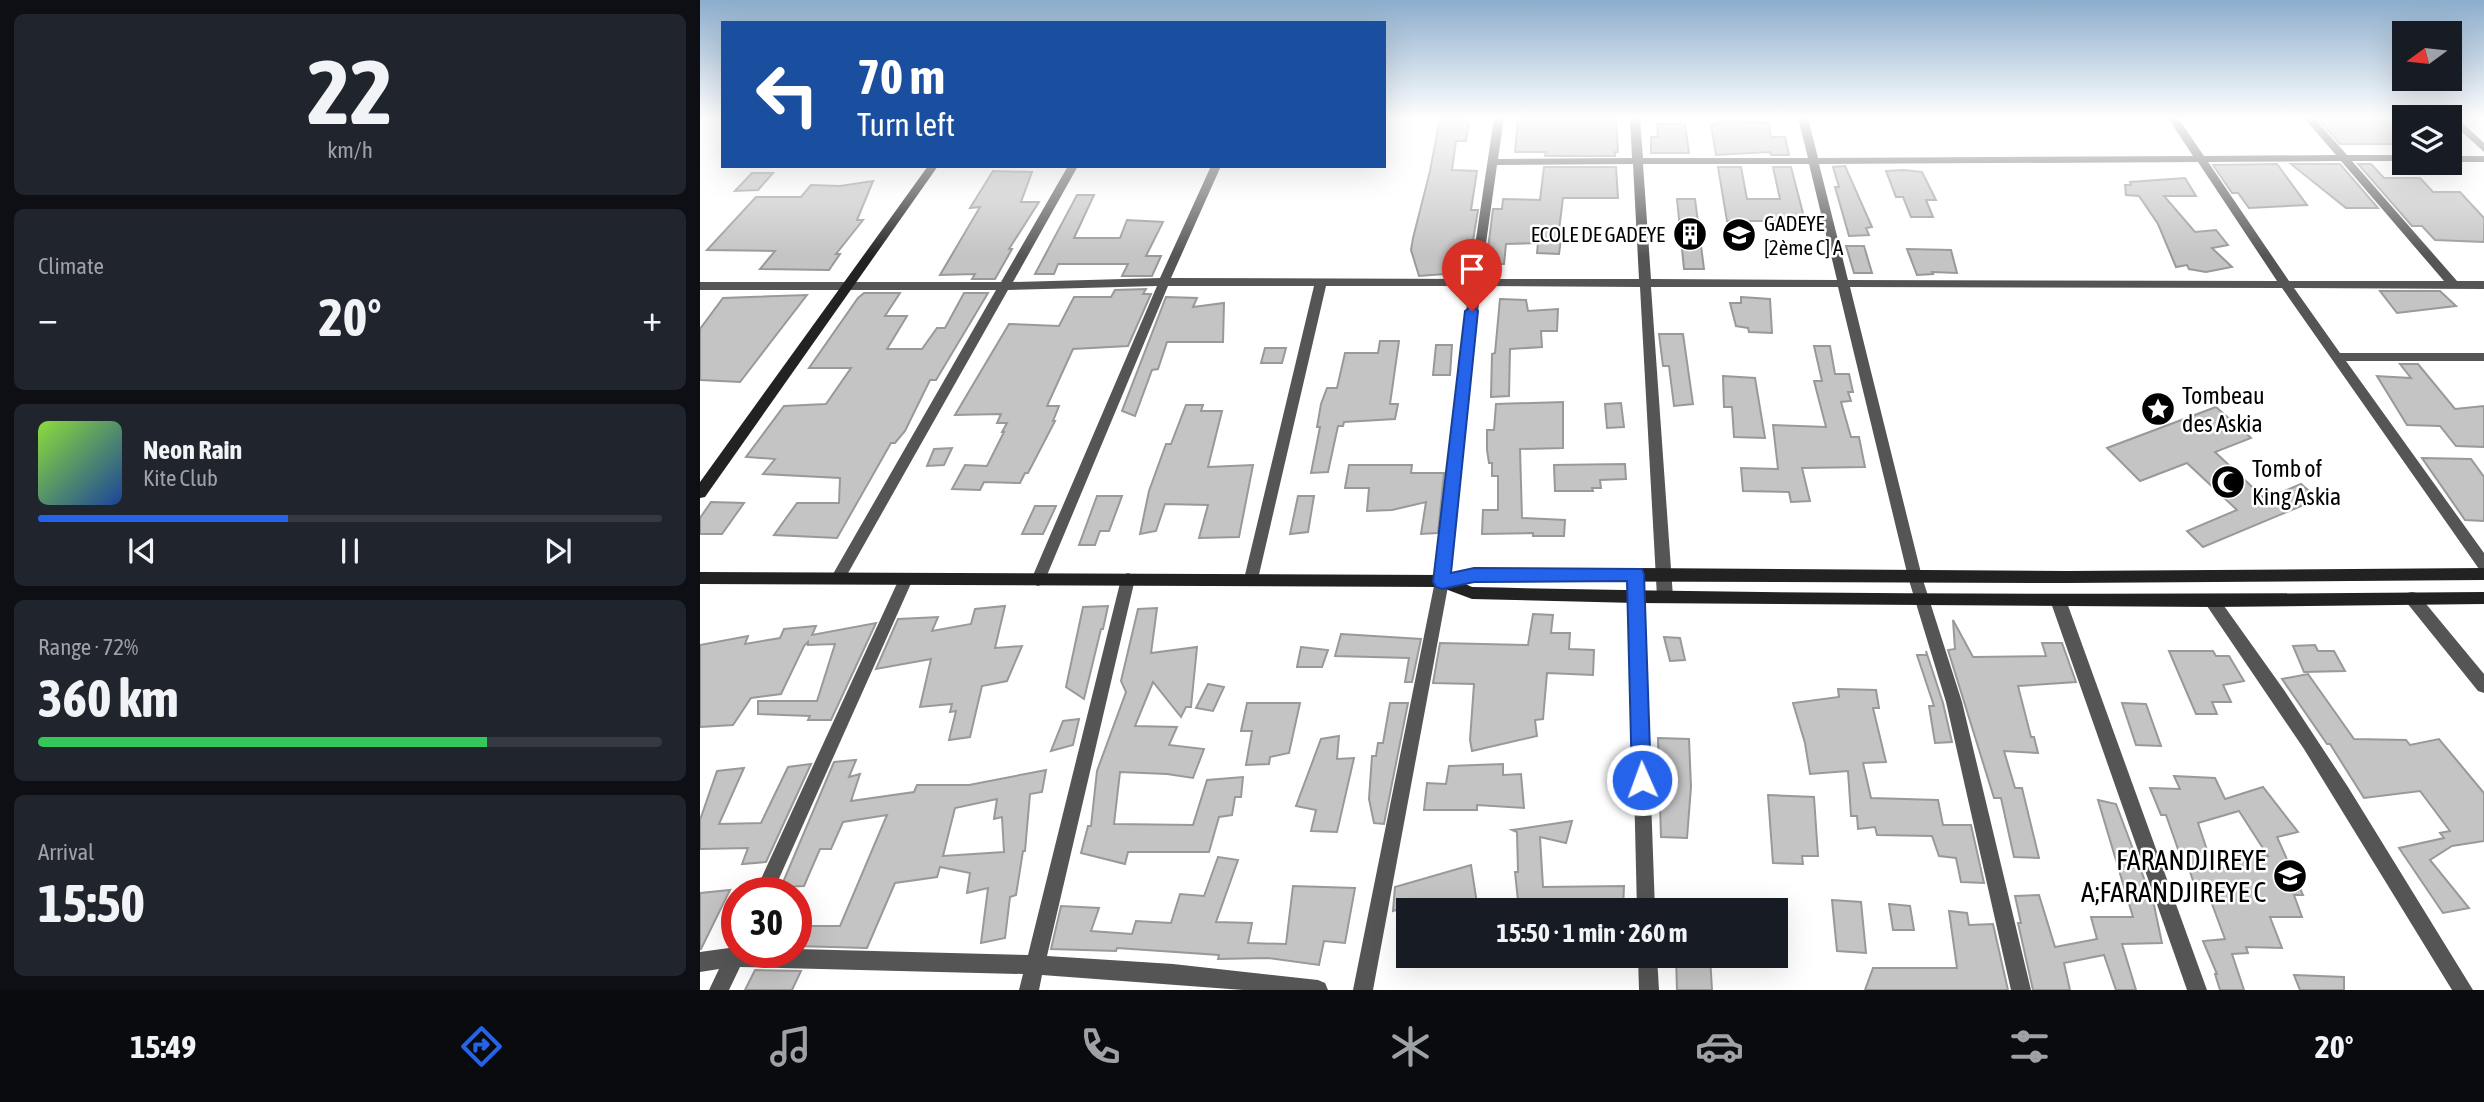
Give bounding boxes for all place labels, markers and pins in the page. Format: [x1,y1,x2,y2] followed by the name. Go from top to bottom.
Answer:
[1764,211,1844,259] place label: GADEYE [2ème C] A
[1671,215,1709,253] building icon: ECOLE DE GADEYE
[1720,216,1758,254] school or university icon: GADEYE [2ème C] A
[1531,222,1665,246] place label: ECOLE DE GADEYE
[1442,239,1502,311] pin
[2182,382,2265,437] place label: Tombeau des Askia
[2139,390,2177,428] place icon: Tombeau des Askia
[2252,455,2341,510] place label: Tomb of King Askia
[2209,463,2247,501] mosque icon: Tomb of King Askia
[2081,844,2266,908] place label: FARANDJIREYE A;FARANDJIREYE C
[2271,857,2309,895] school or university icon: FARANDJIREYE A;FARANDJIREYE C

